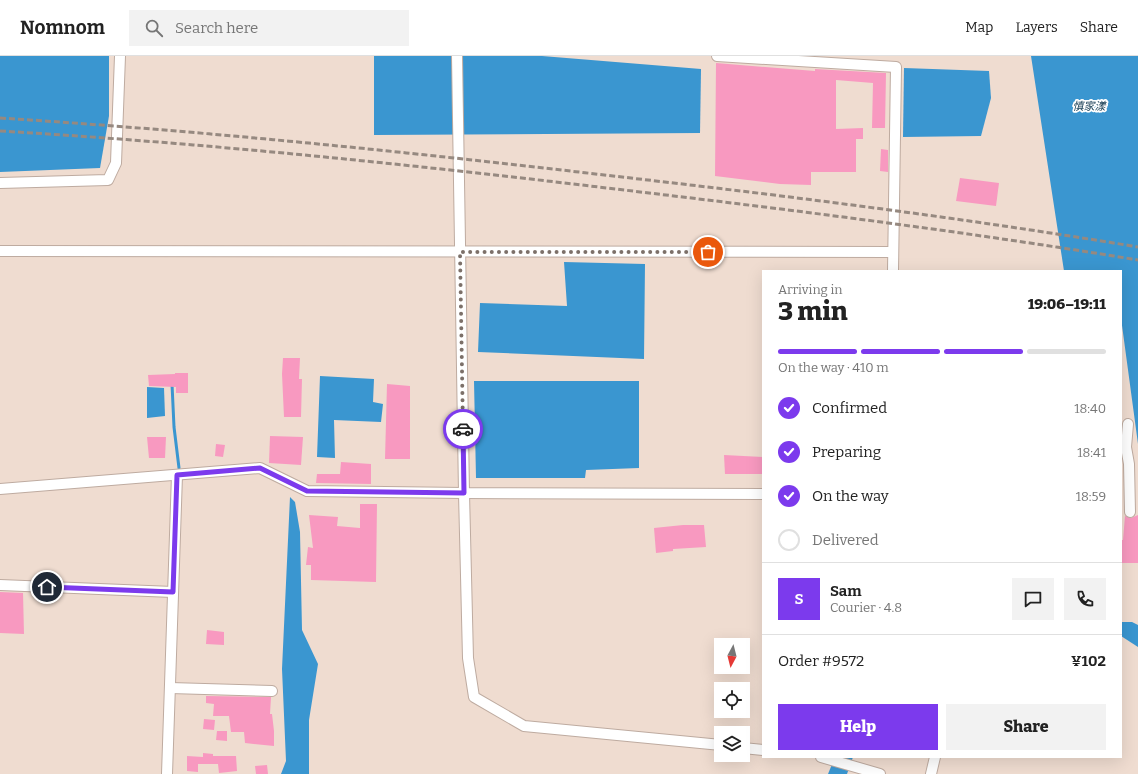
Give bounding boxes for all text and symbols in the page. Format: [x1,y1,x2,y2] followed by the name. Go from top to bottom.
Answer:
[129,10,409,46] search box
[20,16,105,39] text: Nomnom
[143,17,165,39] icon: search
[175,19,258,37] text: Search here
[965,19,993,36] text: Map
[1015,19,1058,36] text: Layers
[1080,19,1118,36] text: Share
[1073,100,1107,113] water label: 慎家漾
[691,235,725,269] pin
[697,241,719,263] icon: bag
[778,282,843,297] text: Arriving in
[1028,295,1106,313] text: 19:06–19:11
[778,296,848,327] text: 3 min
[778,360,889,375] text: On the way · 410 m
[778,397,800,419] icon: check
[812,399,887,417] text: Confirmed
[1074,401,1106,416] text: 18:40
[443,409,483,449] courier
[452,418,474,440] icon: car
[778,441,800,463] icon: check
[812,443,881,461] text: Preparing
[1077,445,1106,460] text: 18:41
[778,485,800,507] icon: check
[812,487,889,505] text: On the way
[1076,489,1106,504] text: 18:59
[812,531,879,549] text: Delivered
[30,570,64,604] pin
[36,576,58,598] icon: home
[1012,578,1054,620] button: chat
[1064,578,1106,620] button: phone
[830,582,862,600] text: Sam
[794,590,804,608] text: S
[830,600,902,615] text: Courier · 4.8
[714,638,750,674] north arrow
[714,638,750,762] map controls
[778,652,864,670] text: Order #9572
[1071,652,1106,670] text: ¥102
[714,682,750,718] button: locate
[778,704,938,750] button: Help
[946,704,1106,750] button: Share
[714,726,750,762] button: layers

